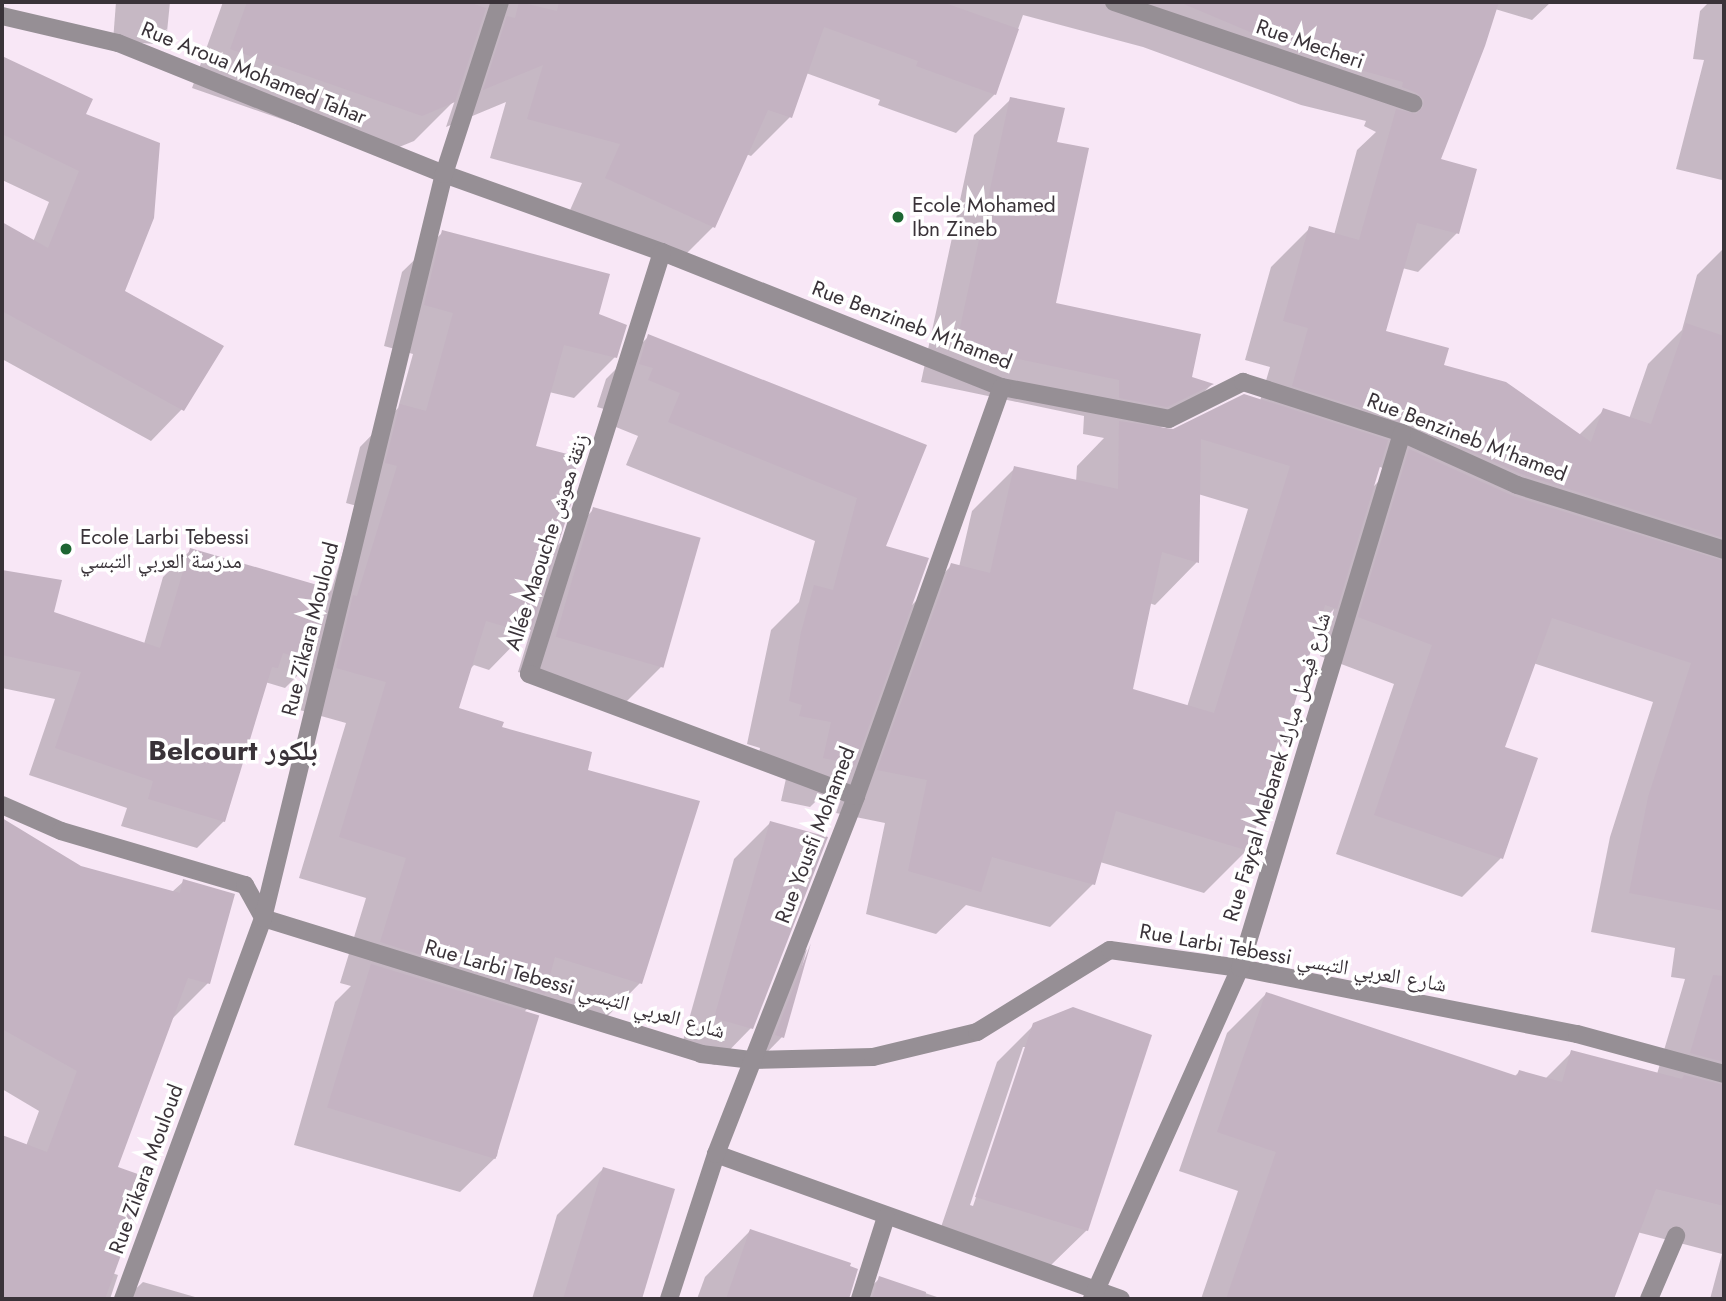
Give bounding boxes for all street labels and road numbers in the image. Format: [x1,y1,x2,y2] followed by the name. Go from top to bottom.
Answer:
[1253,14,1367,74] street label: Rue Mecheri
[138,16,370,130] street label: Rue Aroua Mohamed Tahar
[809,275,1015,375] street label: Rue Benzineb M'hamed
[1364,387,1570,487] street label: Rue Benzineb M'hamed
[500,430,594,654] street label: Allée Maouche زنقة معوش
[276,539,344,719] street label: Rue Zikara Mouloud
[1218,610,1336,924] street label: Rue Fayçal Mebarek شارع فيصل مبارك
[770,743,860,927] street label: Rue Yousfi Mohamed
[1138,919,1448,997] street label: Rue Larbi Tebessi شارع العربي التبسي
[422,934,728,1044] street label: Rue Larbi Tebessi شارع العربي التبسي
[104,1081,188,1257] street label: Rue Zikara Mouloud

